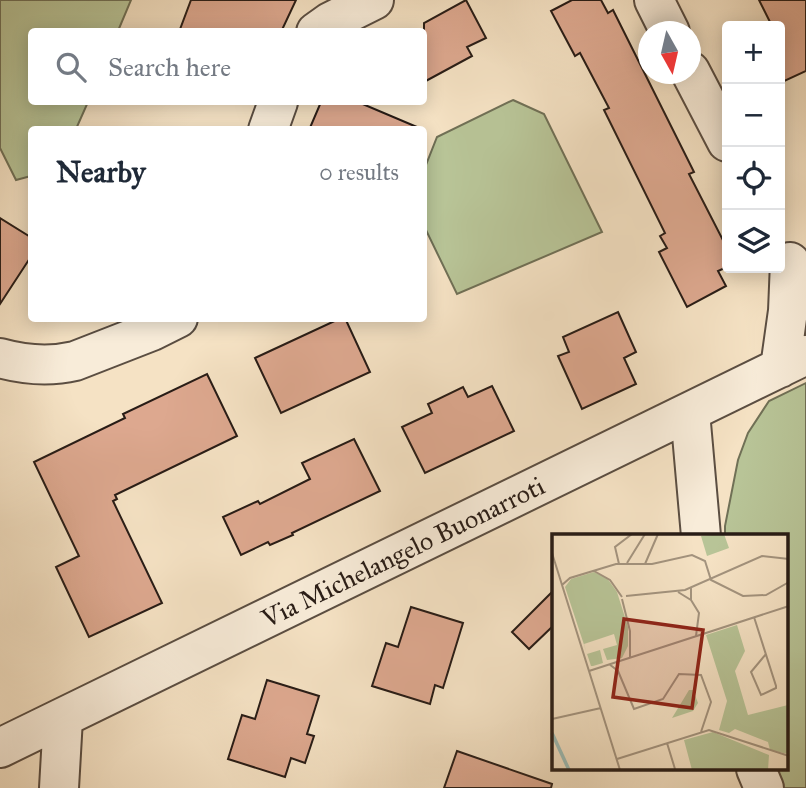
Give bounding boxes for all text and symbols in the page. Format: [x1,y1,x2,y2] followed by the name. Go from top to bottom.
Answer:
[638,21,701,84] north arrow
[722,21,785,273] map controls
[722,21,785,84] button: +
[28,28,427,105] search box
[52,48,90,86] icon: search
[108,51,231,83] text: Search here
[722,84,785,147] button: −
[722,147,785,210] button: locate
[56,154,146,190] text: Nearby
[319,158,399,186] text: 0 results
[722,210,785,273] button: layers
[255,469,550,635] street label: Via Michelangelo Buonarroti
[552,534,788,770] inset map

